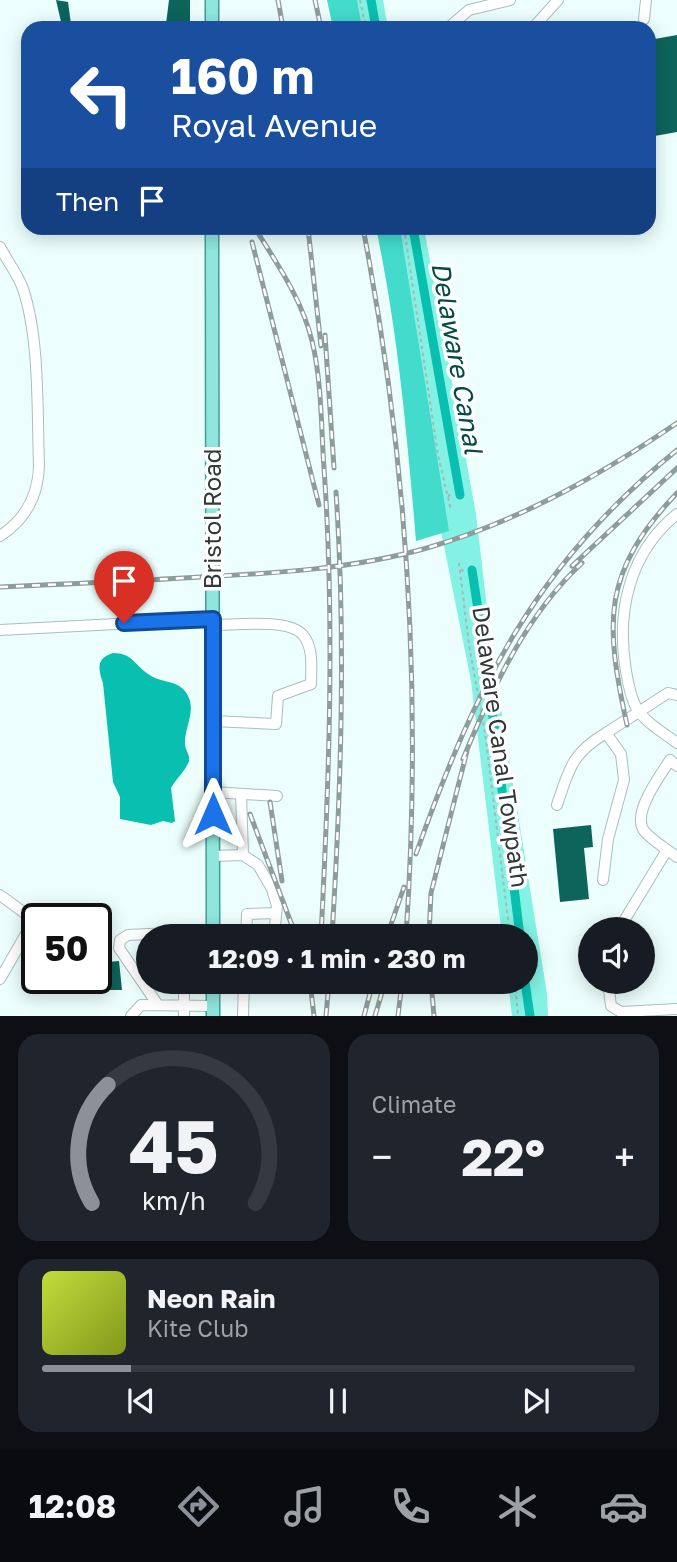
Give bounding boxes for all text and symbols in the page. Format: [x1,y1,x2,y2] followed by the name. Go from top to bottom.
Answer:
[171,46,314,105] text: 160 m
[56,49,147,140] icon: left
[171,106,377,144] text: Royal Avenue
[133,182,171,220] icon: arrive
[56,186,119,217] text: Then
[425,260,490,458] water label: Delaware Canal
[197,448,226,590] street label: Bristol Road
[94,551,154,623] pin
[105,562,143,600] icon: arrive
[467,604,536,889] street label: Delaware Canal Towpath
[176,777,250,851] position arrow
[21,903,112,994] speed limit sign: 50
[578,917,655,994] map controls
[578,917,655,994] button: sound
[209,943,465,974] text: 12:09 · 1 min · 230 m
[372,1090,456,1118] text: Climate
[129,1103,219,1190] text: 45
[461,1125,545,1187] text: 22°
[372,1134,392,1179] text: −
[614,1134,635,1179] text: +
[142,1185,206,1216] text: km/h
[147,1283,276,1314] text: Neon Rain
[147,1314,248,1342] text: Kite Club
[122,1382,160,1420] icon: previous
[319,1382,357,1420] icon: pause
[517,1382,555,1420] icon: next
[174,1482,223,1531] icon: directions
[280,1482,329,1531] icon: music
[386,1482,435,1531] icon: phone
[493,1482,542,1531] icon: climate
[599,1482,648,1531] icon: car
[29,1487,116,1525] text: 12:08

